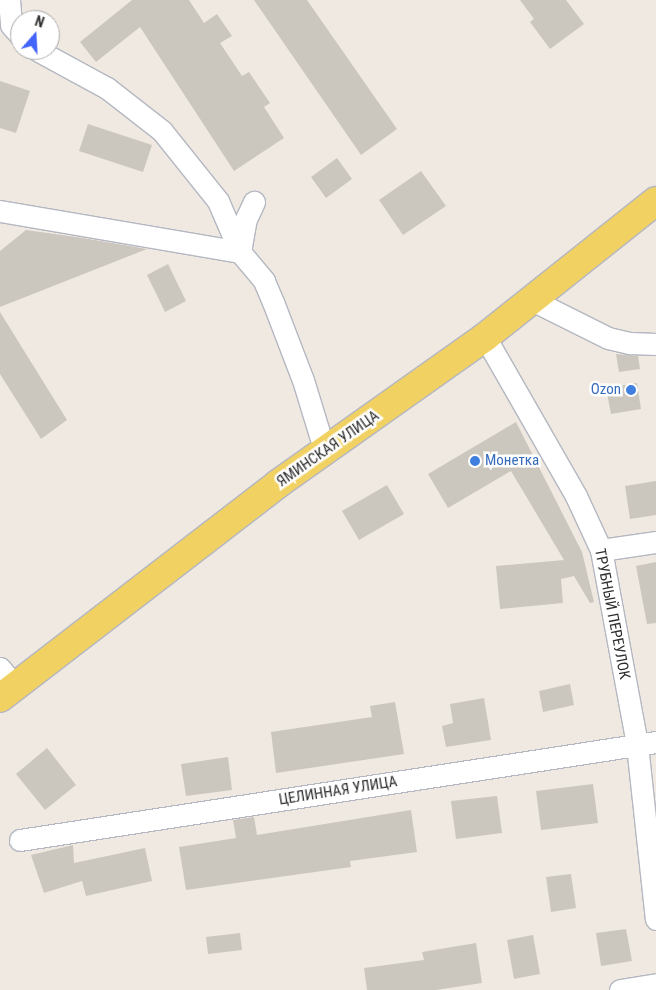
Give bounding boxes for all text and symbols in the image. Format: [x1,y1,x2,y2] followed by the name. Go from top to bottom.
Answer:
[10,10,60,60] north arrow
[33,13,46,31] text: N
[591,381,621,399] place label: Ozon
[625,384,637,396] marker: Ozon
[273,407,383,491] street label: ЯМИНСКАЯ УЛИЦА
[485,452,539,470] place label: Монетка
[469,455,481,467] marker: Монетка
[590,547,634,681] street label: ТРУБНЫЙ ПЕРЕУЛОК
[278,773,398,809] street label: ЦЕЛИННАЯ УЛИЦА

